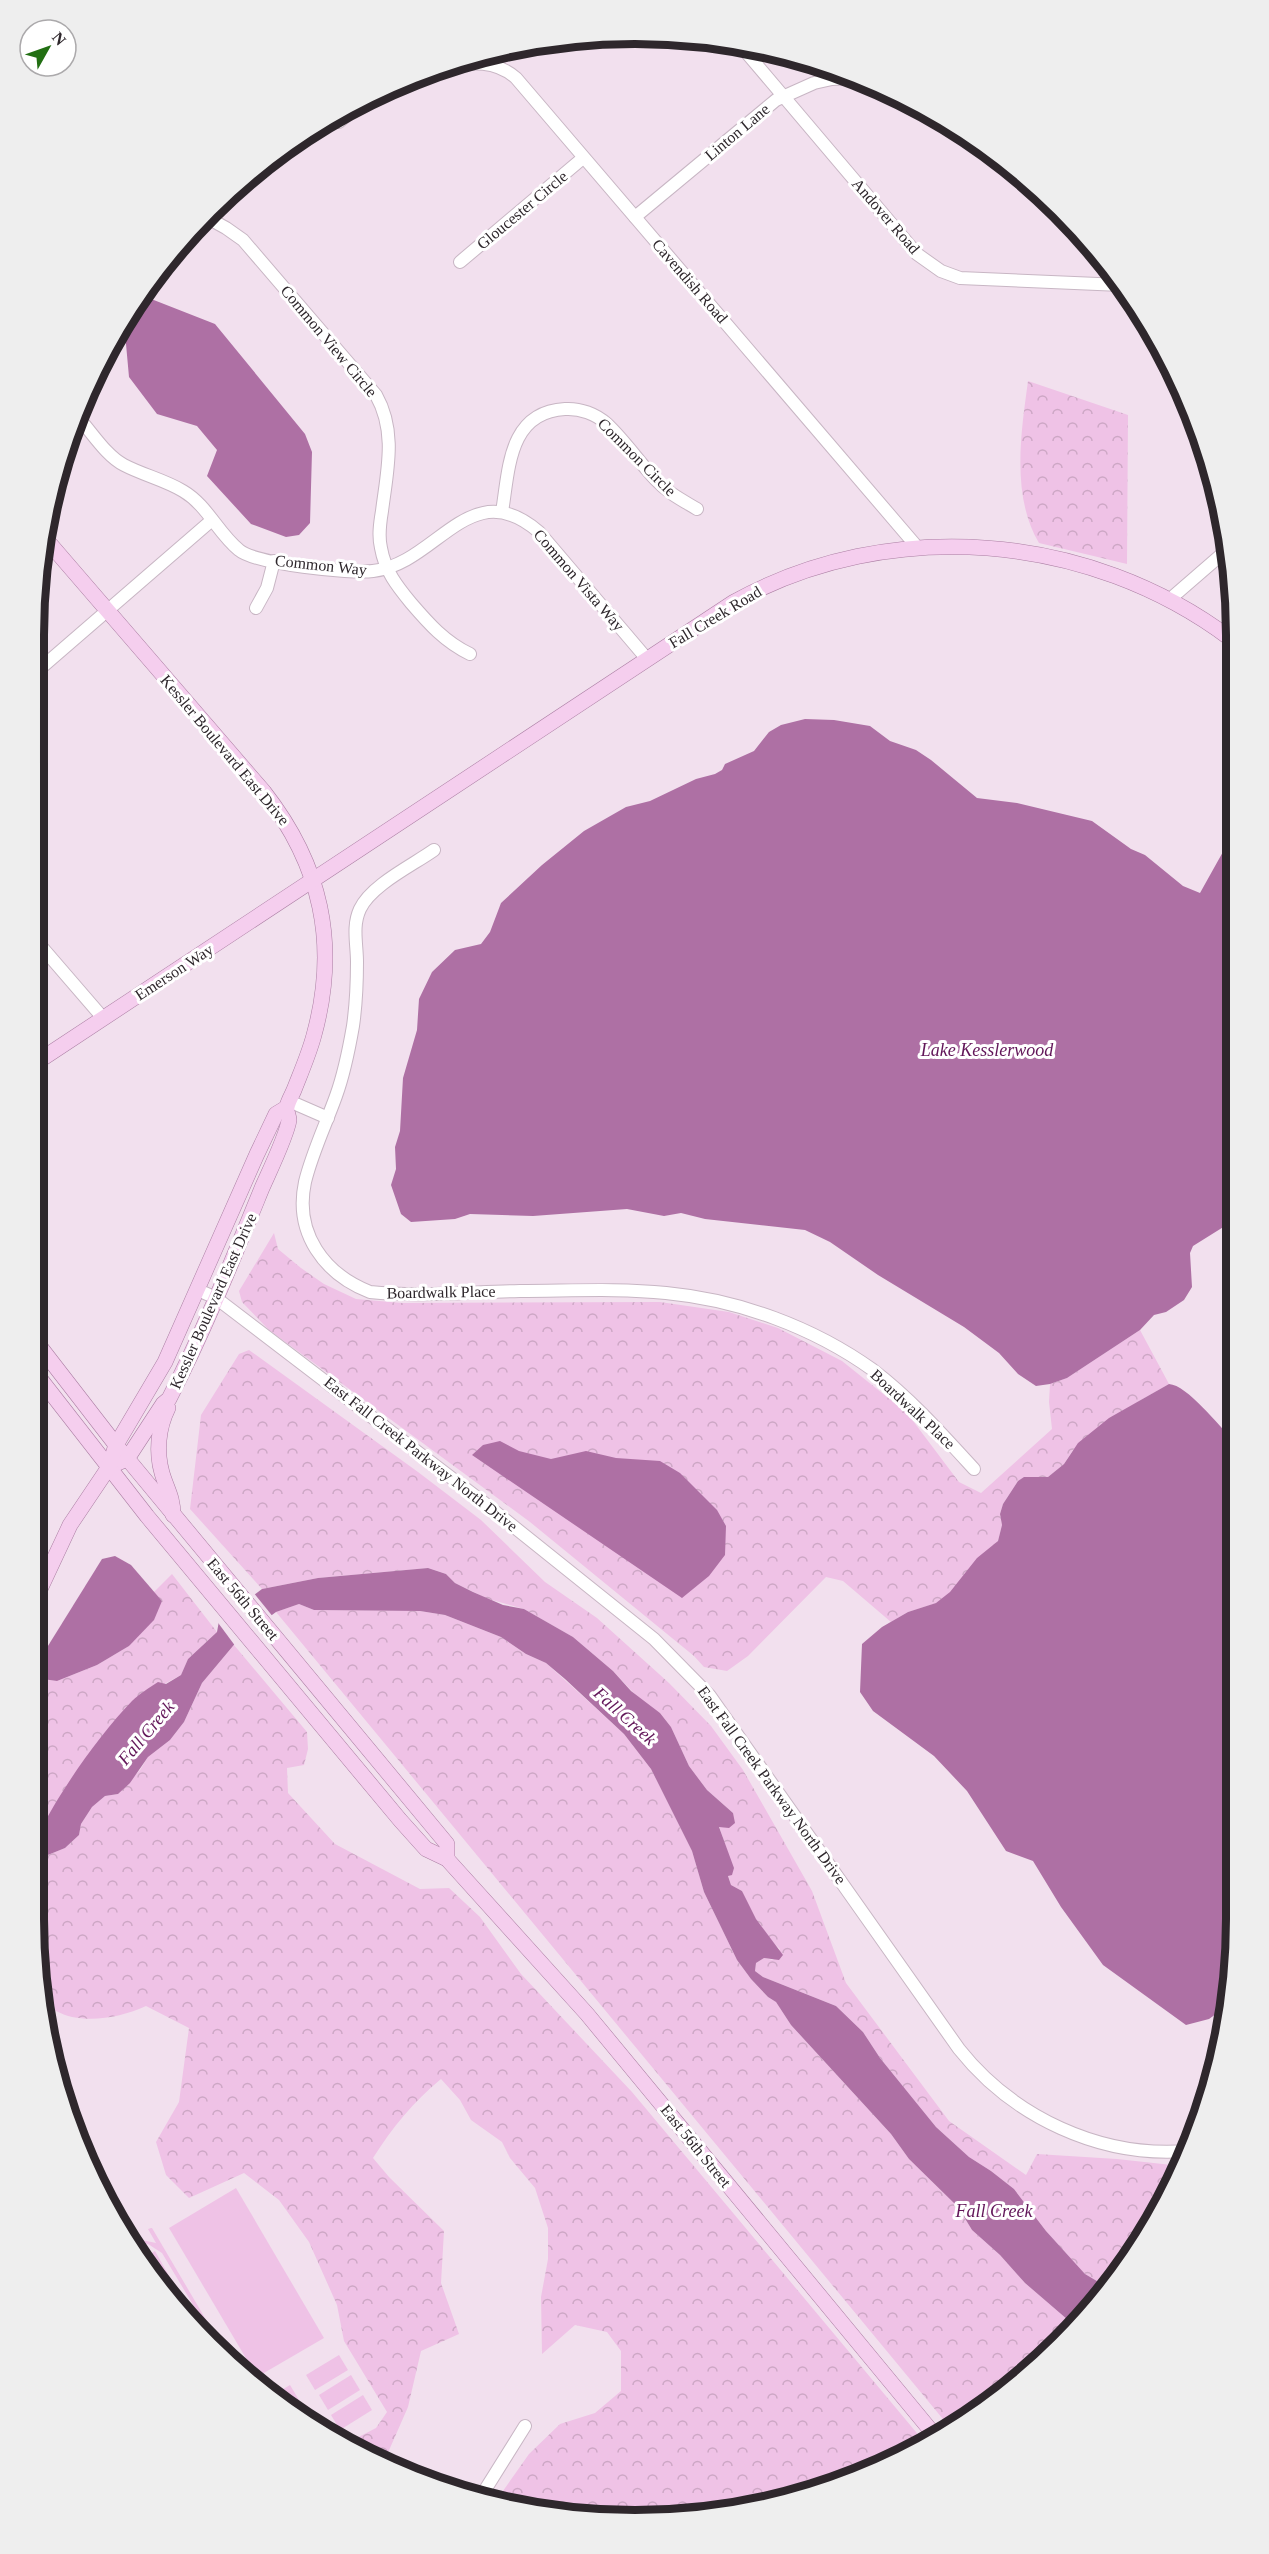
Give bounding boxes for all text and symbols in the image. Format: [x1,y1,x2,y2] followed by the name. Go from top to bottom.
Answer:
[18,18,78,78] north arrow
[49,29,70,49] text: N
[701,100,773,164] street label: Linton Lane
[473,167,571,253] street label: Gloucester Circle
[849,175,923,257] street label: Andover Road
[649,236,731,326] street label: Cavendish Road
[277,282,381,400] street label: Common View Circle
[595,415,679,499] street label: Common Circle
[530,526,628,635] street label: Common Vista Way
[274,552,368,579] street label: Common Way
[666,583,764,651] street label: Fall Creek Road
[157,672,293,828] street label: Kessler Boulevard East Drive
[132,940,217,1004] street label: Emerson Way
[920,1040,1054,1060] water label: Lake Kesslerwood
[166,1210,260,1392] street label: Kessler Boulevard East Drive
[386,1283,496,1301] street label: Boardwalk Place
[867,1366,959,1452] street label: Boardwalk Place
[320,1373,521,1535] street label: East Fall Creek Parkway North Drive
[204,1555,282,1644] street label: East 56th Street
[589,1682,661,1750] water label: Fall Creek
[694,1683,850,1888] street label: East Fall Creek Parkway North Drive
[113,1696,179,1770] water label: Fall Creek
[658,2101,735,2191] street label: East 56th Street
[955,2201,1033,2221] water label: Fall Creek

